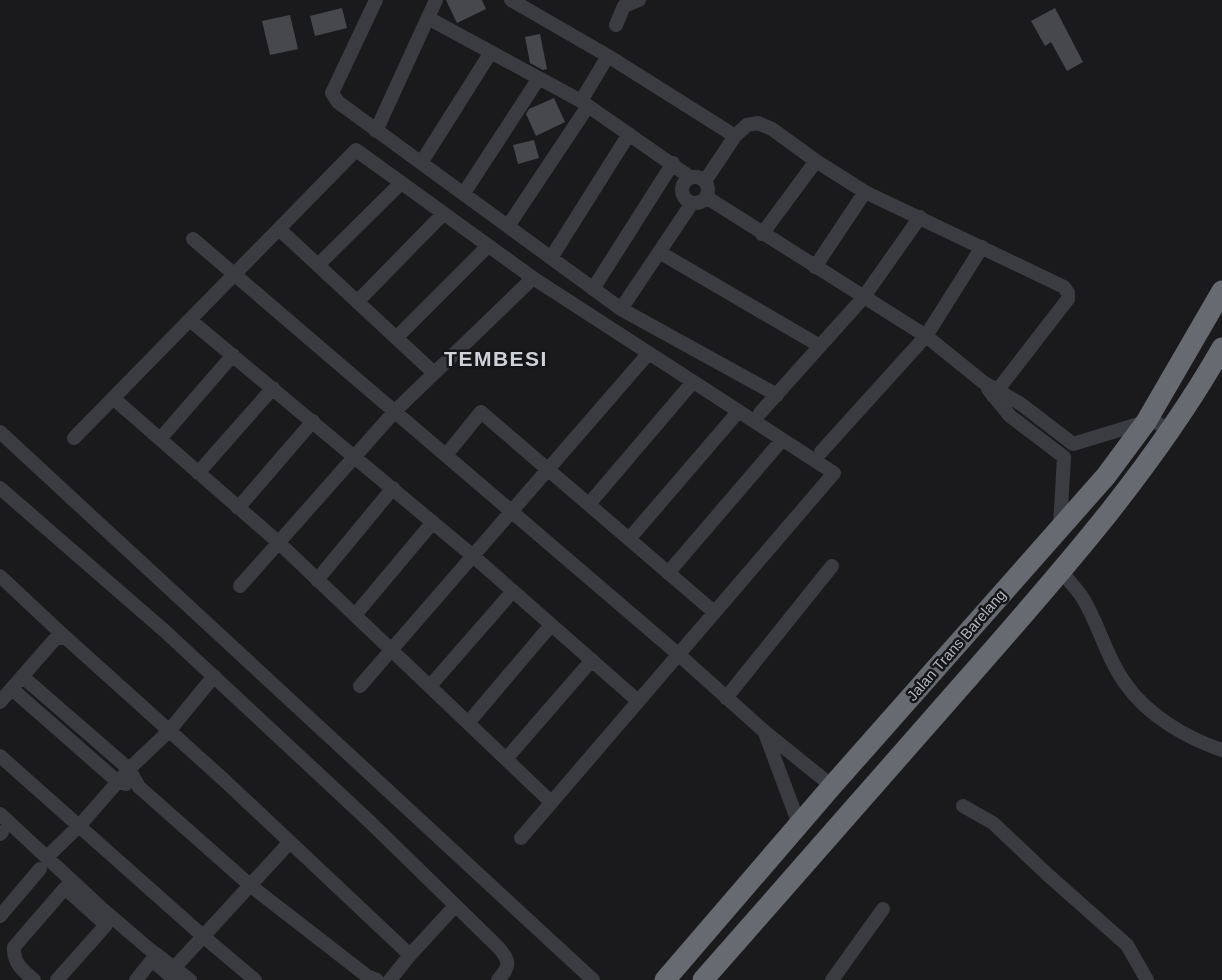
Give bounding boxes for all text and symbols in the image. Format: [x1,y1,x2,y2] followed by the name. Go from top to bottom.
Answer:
[444,347,548,370] district label: TEMBESI
[903,586,1009,704] street label: Jalan Trans Barelang

